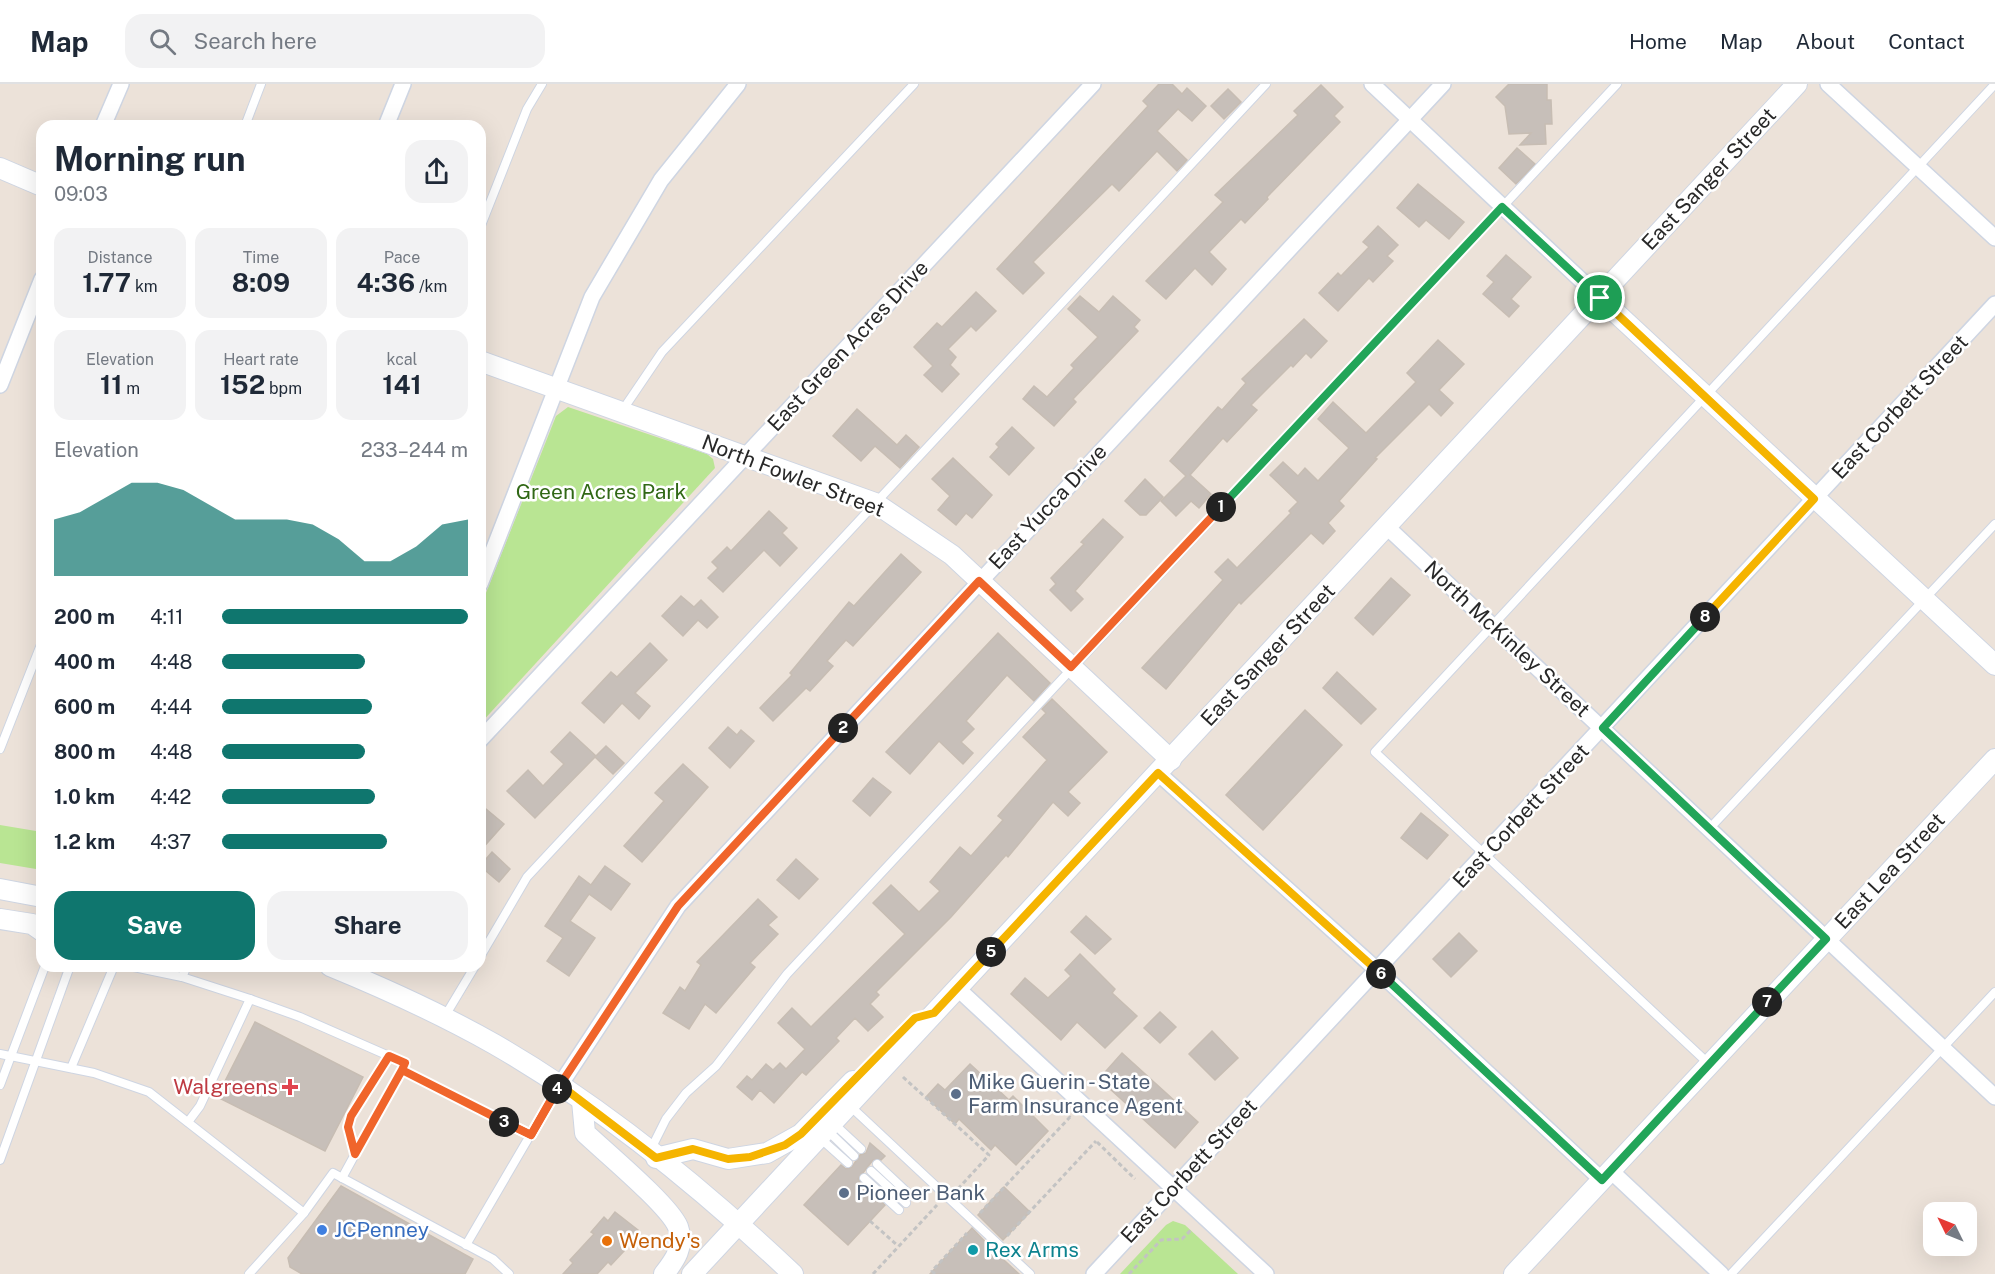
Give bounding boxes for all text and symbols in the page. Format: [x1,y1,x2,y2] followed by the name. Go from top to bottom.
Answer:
[125,14,545,68] search box
[30,25,89,58] text: Map
[146,25,179,58] icon: search
[194,28,317,54] text: Search here
[1629,29,1687,54] text: Home
[1720,29,1763,54] text: Map
[1796,29,1855,54] text: About
[1888,29,1965,54] text: Contact
[1636,102,1781,255] street label: East Sanger Street
[54,140,246,178] text: Morning run
[405,140,468,203] button: share
[54,182,108,206] text: 09:03
[88,248,152,267] text: Distance
[243,248,279,267] text: Time
[384,248,420,267] text: Pace
[762,255,933,436] street label: East Green Acres Drive
[82,267,131,298] text: 1.77
[232,267,290,298] text: 8:09
[357,267,415,298] text: 4:36
[1574,272,1625,323] pin
[131,277,158,296] text: km
[415,277,447,296] text: /km
[1583,281,1616,314] icon: arrive
[1826,329,1973,484] street label: East Corbett Street
[86,350,154,369] text: Elevation
[223,350,299,369] text: Heart rate
[387,350,417,369] text: kcal
[100,369,122,400] text: 11
[220,369,265,400] text: 152
[382,369,422,400] text: 141
[122,379,140,398] text: m
[265,379,302,398] text: bpm
[698,429,888,522] street label: North Fowler Street
[54,438,139,462] text: Elevation
[361,438,468,462] text: 233–244 m
[983,439,1112,574] street label: East Yucca Drive
[516,479,687,504] park label: Green Acres Park
[1206,492,1236,522] pin: 1
[1218,497,1224,516] text: 1
[1419,555,1595,722] street label: North McKinley Street
[1195,578,1340,731] street label: East Sanger Street
[1690,602,1720,632] pin: 8
[54,605,115,629] text: 200 m
[150,605,183,629] text: 4:11
[1700,607,1710,626] text: 8
[54,650,115,674] text: 400 m
[150,650,192,674] text: 4:48
[54,695,115,719] text: 600 m
[150,695,192,719] text: 4:44
[828,713,858,743] pin: 2
[838,718,848,737] text: 2
[1447,738,1594,893] street label: East Corbett Street
[54,740,116,764] text: 800 m
[150,740,192,764] text: 4:48
[54,785,115,809] text: 1.0 km
[150,785,191,809] text: 4:42
[1829,807,1950,934] street label: East Lea Street
[54,830,115,854] text: 1.2 km
[150,830,191,854] text: 4:37
[54,891,255,960] button: Save
[267,891,468,960] button: Share
[976,937,1006,967] pin: 5
[986,942,996,961] text: 5
[1366,959,1396,989] pin: 6
[1376,964,1386,983] text: 6
[1752,987,1782,1017] pin: 7
[1762,992,1772,1011] text: 7
[968,1069,1183,1118] place label: Mike Guerin - State Farm Insurance Agent
[173,1074,278,1099] place label: Walgreens
[542,1074,572,1104] pin: 4
[552,1079,562,1098] text: 4
[283,1080,297,1094] marker: Walgreens
[949,1087,963,1101] marker: Mike Guerin - State Farm Insurance Agent
[1115,1093,1262,1248] street label: East Corbett Street
[489,1107,519,1137] pin: 3
[499,1112,509,1131] text: 3
[856,1180,985,1205] place label: Pioneer Bank
[837,1186,851,1200] marker: Pioneer Bank
[1923,1202,1977,1256] north arrow
[1923,1202,1977,1256] map controls
[334,1217,429,1242] place label: JCPenney
[315,1223,329,1237] marker: JCPenney
[619,1228,700,1253] place label: Wendy's
[600,1234,614,1248] marker: Wendy's
[985,1237,1079,1262] place label: Rex Arms
[966,1243,980,1257] marker: Rex Arms

